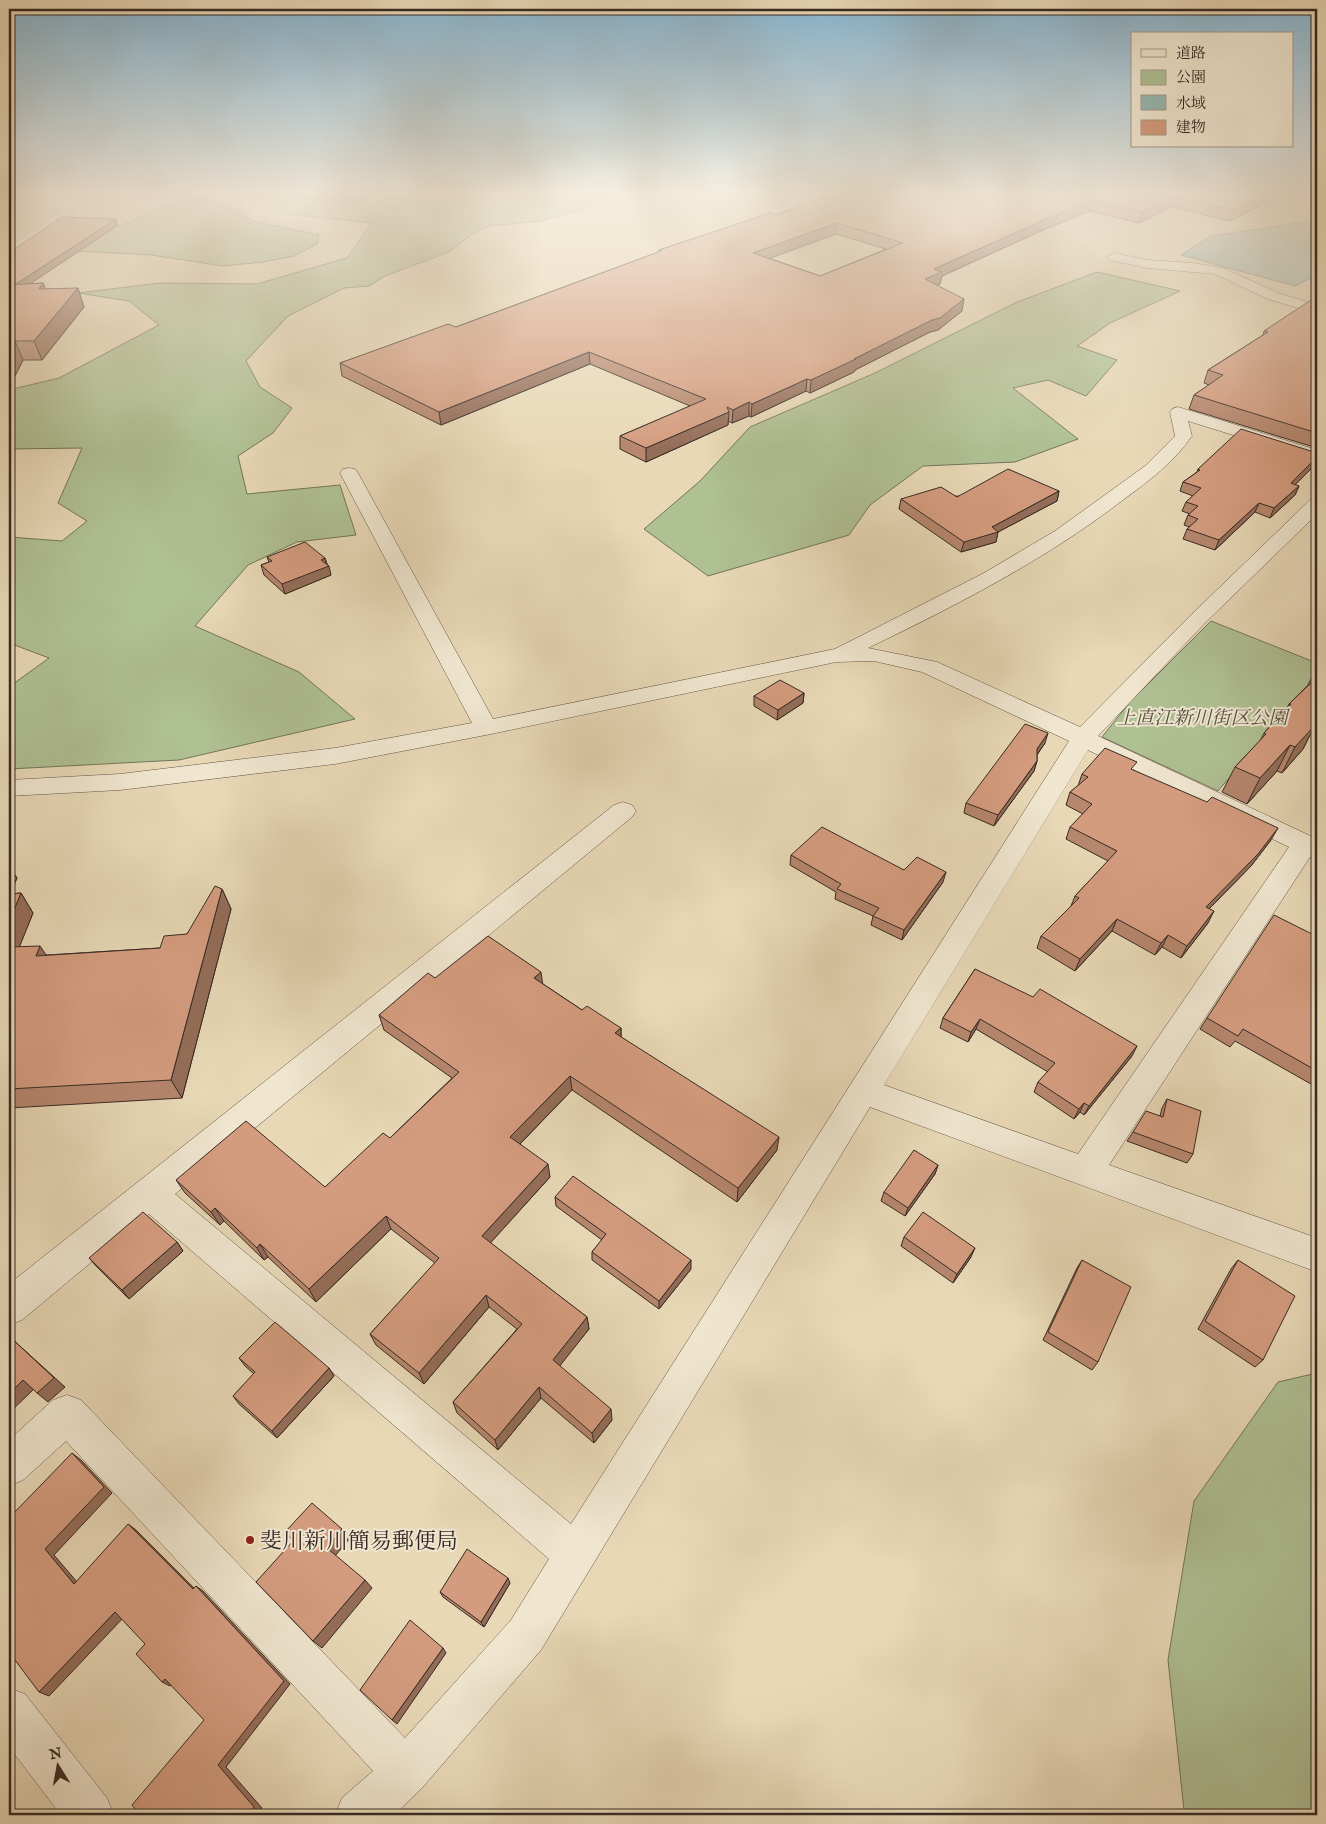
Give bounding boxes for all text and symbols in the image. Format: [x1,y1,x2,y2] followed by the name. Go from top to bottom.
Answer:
[1131,32,1294,148] legend
[1176,44,1206,63] text: 道路
[1176,68,1206,87] text: 公園
[1176,94,1206,113] text: 水域
[1176,118,1206,137] text: 建物
[1116,707,1290,731] park label: 上直江新川街区公園
[260,1528,458,1556] place label: 斐川新川簡易郵便局
[244,1534,256,1546] marker: 斐川新川簡易郵便局
[32,1742,82,1792] north arrow
[47,1744,63,1764] text: N

